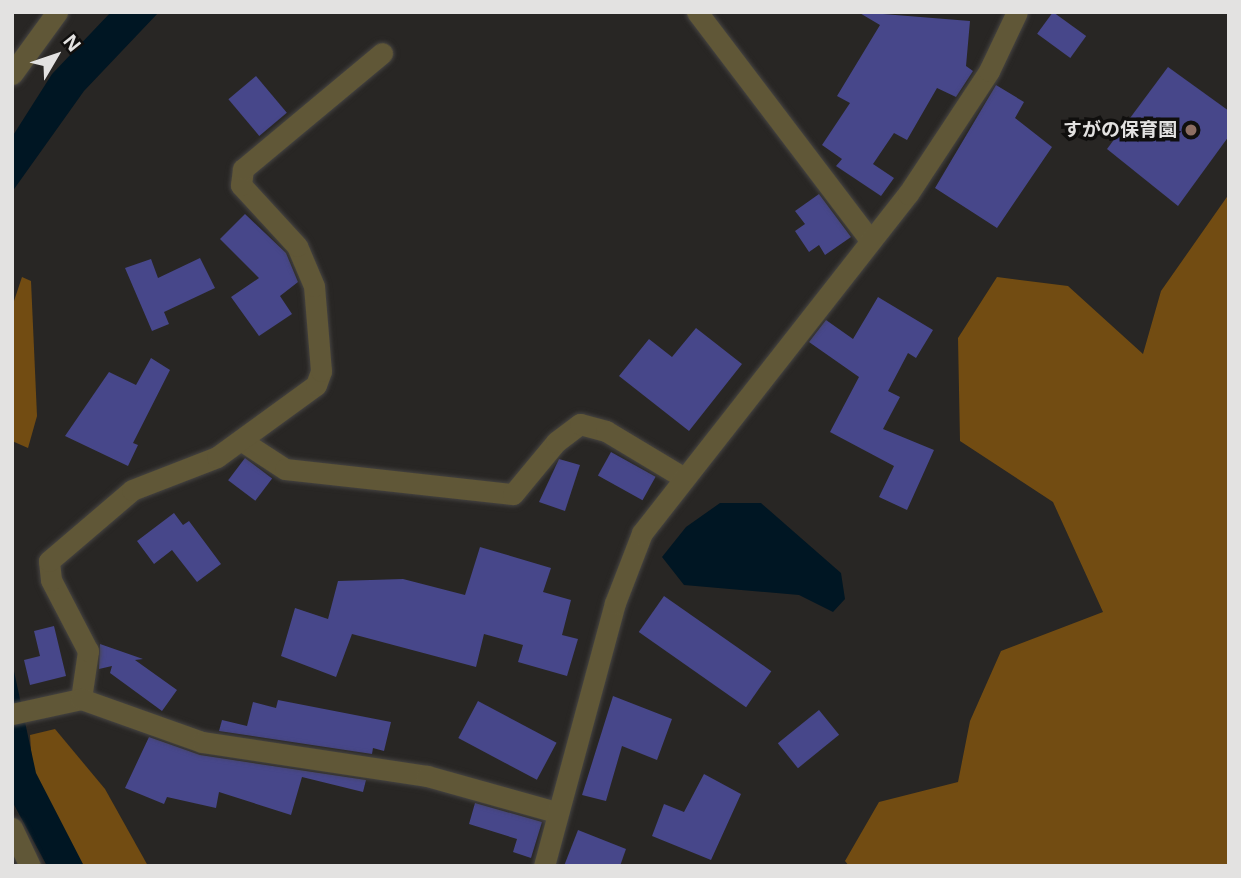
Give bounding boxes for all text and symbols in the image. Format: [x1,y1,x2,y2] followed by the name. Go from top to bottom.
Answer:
[21,21,91,91] north arrow
[57,29,87,57] text: N
[1063,119,1177,141] place label: すがの保育園
[1183,122,1199,138] marker: すがの保育園

